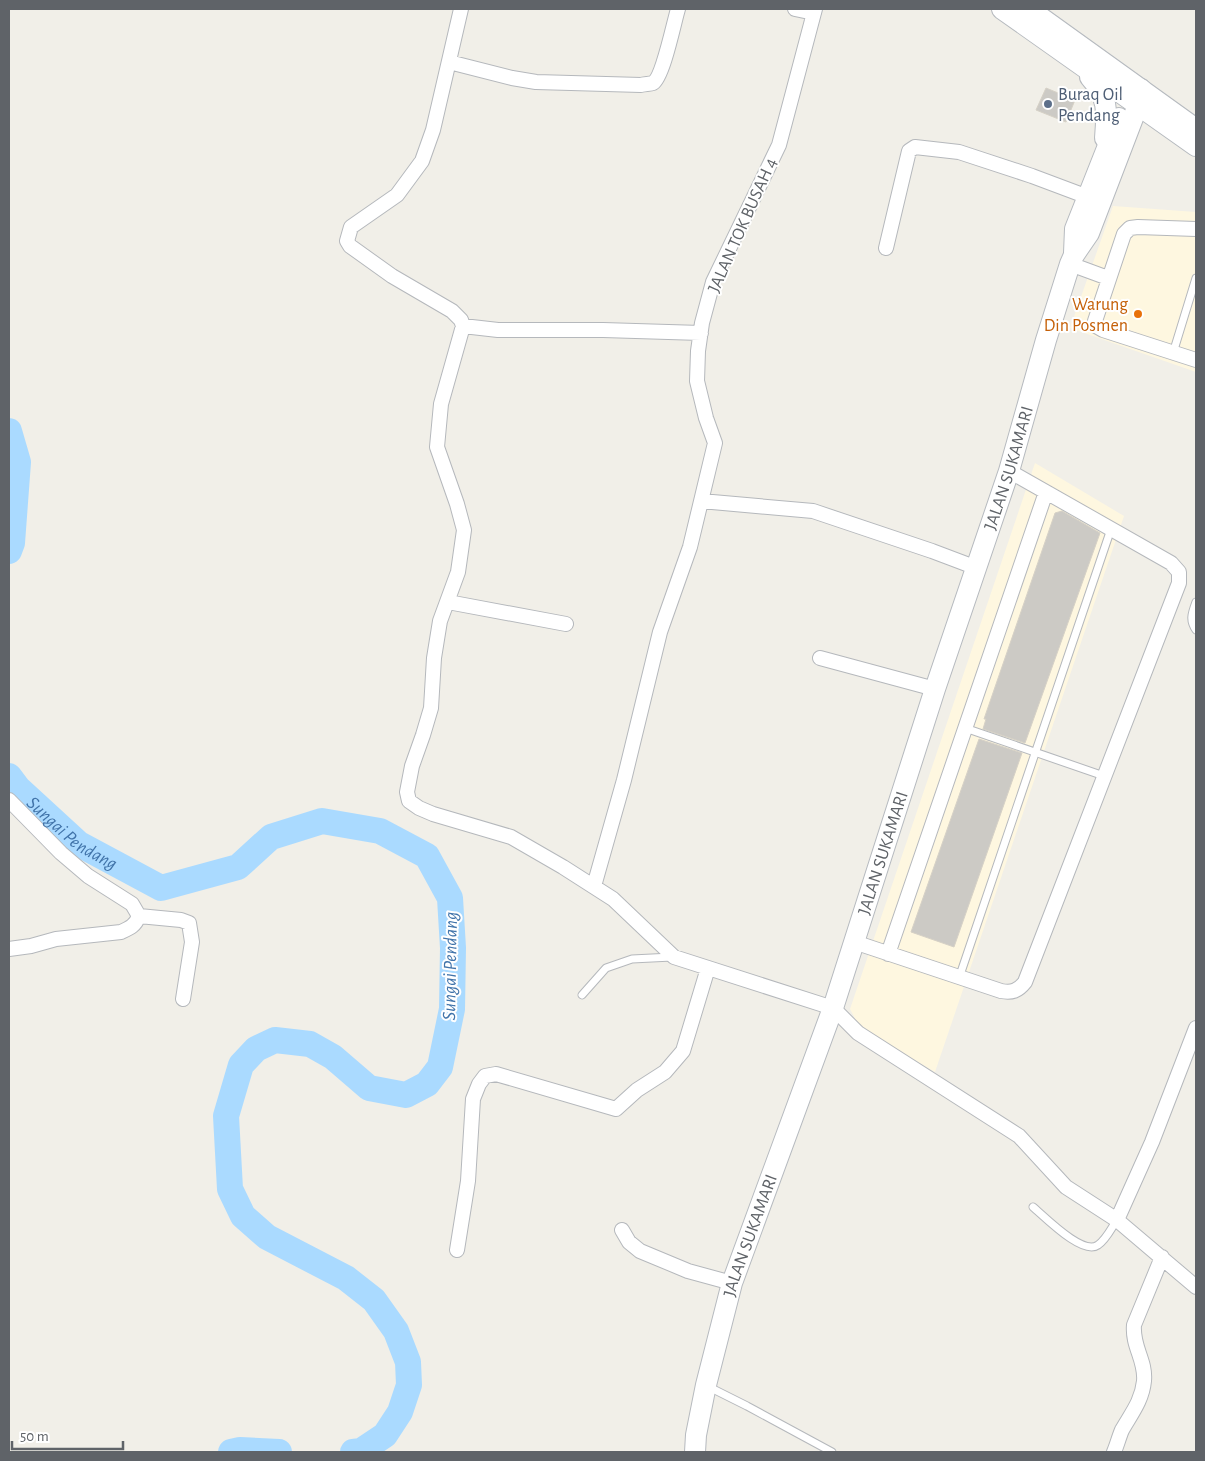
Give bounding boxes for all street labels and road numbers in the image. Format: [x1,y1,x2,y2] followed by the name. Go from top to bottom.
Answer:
[705,155,781,295] street label: JALAN TOK BUSAH 4
[982,404,1037,533] street label: JALAN SUKAMARI
[855,789,912,917] street label: JALAN SUKAMARI
[721,1172,781,1299] street label: JALAN SUKAMARI

